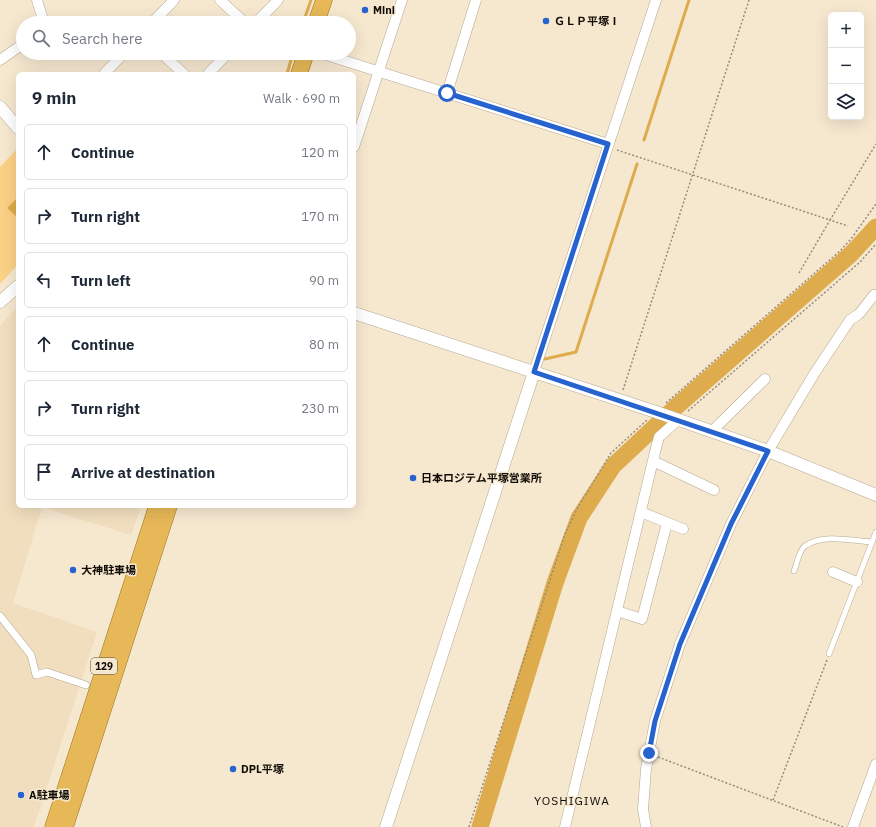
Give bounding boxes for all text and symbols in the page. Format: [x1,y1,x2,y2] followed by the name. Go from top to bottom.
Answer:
[373,3,395,17] place label: Mini
[360,5,370,15] marker: Mini
[828,12,864,120] map controls
[828,12,864,48] button: +
[554,14,620,28] place label: ＧＬＰ平塚Ⅰ
[16,16,356,60] search box
[541,16,551,26] marker: ＧＬＰ平塚Ⅰ
[30,27,52,49] icon: search
[62,29,142,48] text: Search here
[828,48,864,84] button: −
[438,84,456,102] route start
[828,84,864,120] button: layers
[32,87,76,109] text: 9 min
[263,90,340,107] text: Walk · 690 m
[33,141,55,163] icon: ahead
[71,143,135,162] text: Continue
[301,144,339,161] text: 120 m
[33,205,55,227] icon: right
[71,207,140,226] text: Turn right
[301,208,339,225] text: 170 m
[33,269,55,291] icon: left
[71,271,131,290] text: Turn left
[309,272,339,289] text: 90 m
[33,333,55,355] icon: ahead
[71,335,135,354] text: Continue
[309,336,339,353] text: 80 m
[33,397,55,419] icon: right
[71,399,140,418] text: Turn right
[301,400,339,417] text: 230 m
[33,461,55,483] icon: arrive
[71,463,215,482] text: Arrive at destination
[421,471,542,485] place label: 日本ロジテム平塚営業所
[408,473,418,483] marker: 日本ロジテム平塚営業所
[81,563,136,577] place label: 大神駐車場
[68,565,78,575] marker: 大神駐車場
[91,658,117,674] road number: 129
[640,744,658,762] route end
[241,762,285,776] place label: DPL平塚
[228,764,238,774] marker: DPL平塚
[29,788,70,802] place label: A駐車場
[16,790,26,800] marker: A駐車場
[534,793,610,808] district label: YOSHIGIWA

